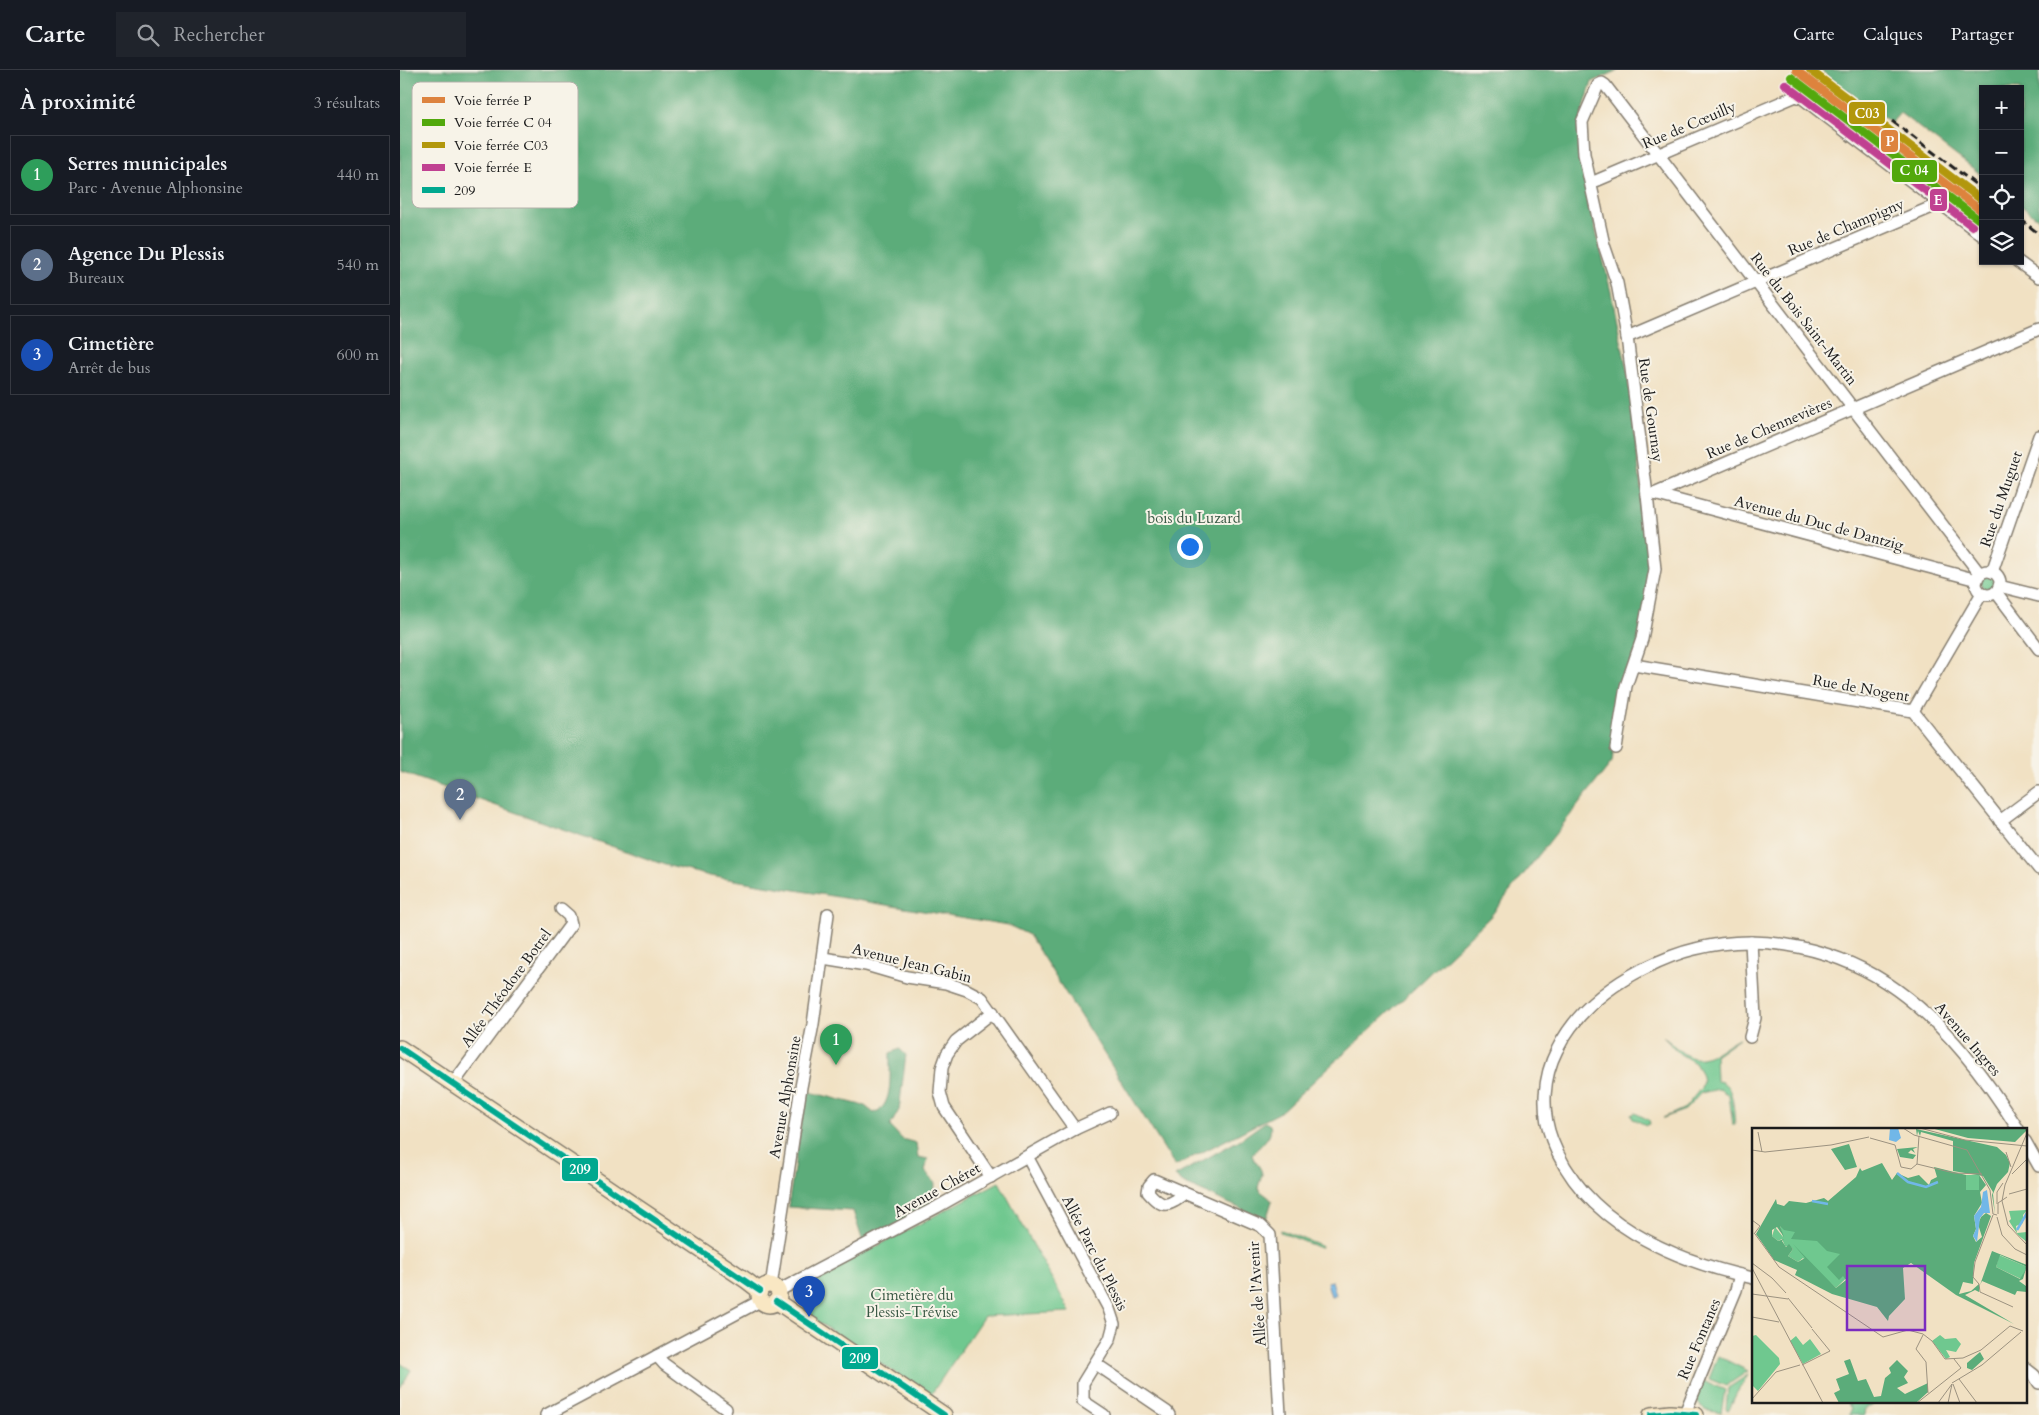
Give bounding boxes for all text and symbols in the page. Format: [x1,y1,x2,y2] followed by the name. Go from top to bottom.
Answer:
[116,12,466,57] search box
[25,18,86,51] text: Carte
[134,21,162,49] icon: search
[174,22,265,48] text: Rechercher
[1793,22,1835,47] text: Carte
[1863,22,1923,47] text: Calques
[1951,22,2014,47] text: Partager
[412,82,578,208] legend
[1979,85,2024,265] map controls
[1979,85,2024,130] button: +
[20,88,136,117] text: À proximité
[454,91,532,110] text: Voie ferrée P
[314,92,380,114] text: 3 résultats
[1639,96,1739,154] street label: Rue de Cœuilly
[1848,101,1886,125] line badge: C03
[1854,104,1880,123] text: C03
[454,113,552,132] text: Voie ferrée C 04
[1880,129,1899,153] line badge: P
[1979,130,2024,175] button: −
[1886,132,1895,151] text: P
[454,136,548,155] text: Voie ferrée C03
[68,151,227,177] text: Serres municipales
[454,158,532,177] text: Voie ferrée E
[1891,159,1938,183] line badge: C 04
[1900,161,1928,180] text: C 04
[33,164,41,186] text: 1
[337,164,379,186] text: 440 m
[1979,175,2024,220] button: locate
[68,177,243,199] text: Parc · Avenue Alphonsine
[454,181,476,200] text: 209
[1929,188,1948,212] line badge: E
[1934,191,1943,210] text: E
[1785,193,1907,260] street label: Rue de Champigny
[1979,220,2024,265] button: layers
[68,241,225,267] text: Agence Du Plessis
[1746,249,1862,390] street label: Rue du Bois Saint-Martin
[33,254,41,276] text: 2
[337,254,379,276] text: 540 m
[68,267,124,289] text: Bureaux
[68,331,154,357] text: Cimetière
[33,344,41,366] text: 3
[337,344,379,366] text: 600 m
[68,357,150,379] text: Arrêt de bus
[1634,357,1668,463] street label: Rue de Gournay
[1703,392,1835,464] street label: Rue de Chennevières
[1975,448,2027,550] street label: Rue du Muguet
[1732,491,1906,555] street label: Avenue du Duc de Dantzig
[1147,508,1241,528] park label: bois du Luzard
[1177,534,1203,560] your location
[1811,670,1911,706] street label: Rue de Nogent
[444,779,476,820] pin: 2
[456,925,556,1051] street label: Allée Théodore Botrel
[850,938,974,988] street label: Avenue Jean Gabin
[1930,998,2006,1080] street label: Avenue Ingres
[820,1024,852,1065] pin: 1
[764,1034,806,1160] street label: Avenue Alphonsine
[1752,1128,2026,1402] inset map
[561,1157,599,1182] line badge: 209
[890,1158,984,1222] street label: Avenue Chéret
[569,1160,591,1179] text: 209
[1057,1192,1133,1314] street label: Allée Parc du Plessis
[1243,1240,1271,1347] street label: Allée de l'Avenir
[793,1276,825,1317] pin: 3
[866,1285,958,1322] park label: Cimetière du Plessis-Trévise
[1673,1295,1725,1383] street label: Rue Fontanes
[841,1346,879,1370] line badge: 209
[849,1349,871,1368] text: 209

